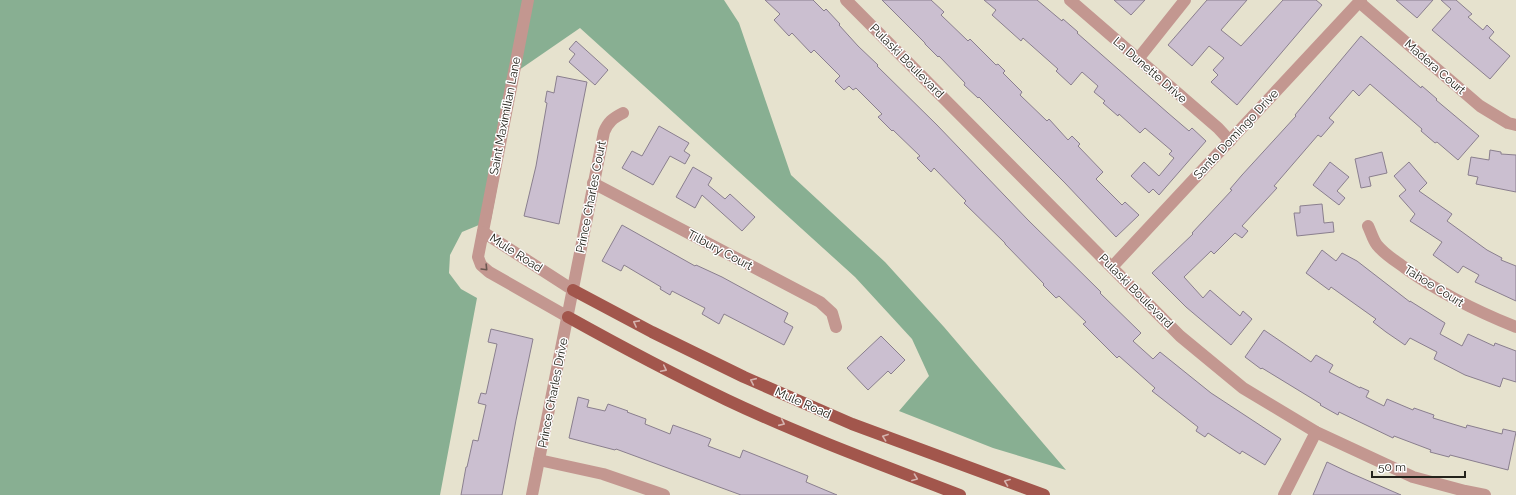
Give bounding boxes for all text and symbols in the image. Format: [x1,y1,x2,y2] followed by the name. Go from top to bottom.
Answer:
[867,21,947,101] street label: Pulaski Boulevard
[1110,34,1190,106] street label: La Dunette Drive
[1402,37,1468,97] street label: Madera Court
[487,56,523,176] street label: Saint Maximilian Lane
[1191,86,1281,182] street label: Santo Domingo Drive
[573,140,609,254] street label: Prince Charles Court
[685,227,755,273] street label: Tilbury Court
[487,231,545,275] street label: Mule Road
[1096,251,1176,331] street label: Pulaski Boulevard
[1402,262,1466,310] street label: Tahoe Court
[480,263,488,271] one-way arrow
[633,321,640,328] one-way arrow
[535,337,571,449] street label: Prince Charles Drive
[659,364,667,372] one-way arrow
[749,377,756,385] one-way arrow
[773,384,833,422] street label: Mule Road
[778,419,785,427] one-way arrow
[882,433,889,441] one-way arrow
[1372,453,1465,479] scale bar
[1378,460,1406,474] text: 50 m
[911,473,918,481] one-way arrow
[1003,479,1010,487] one-way arrow

